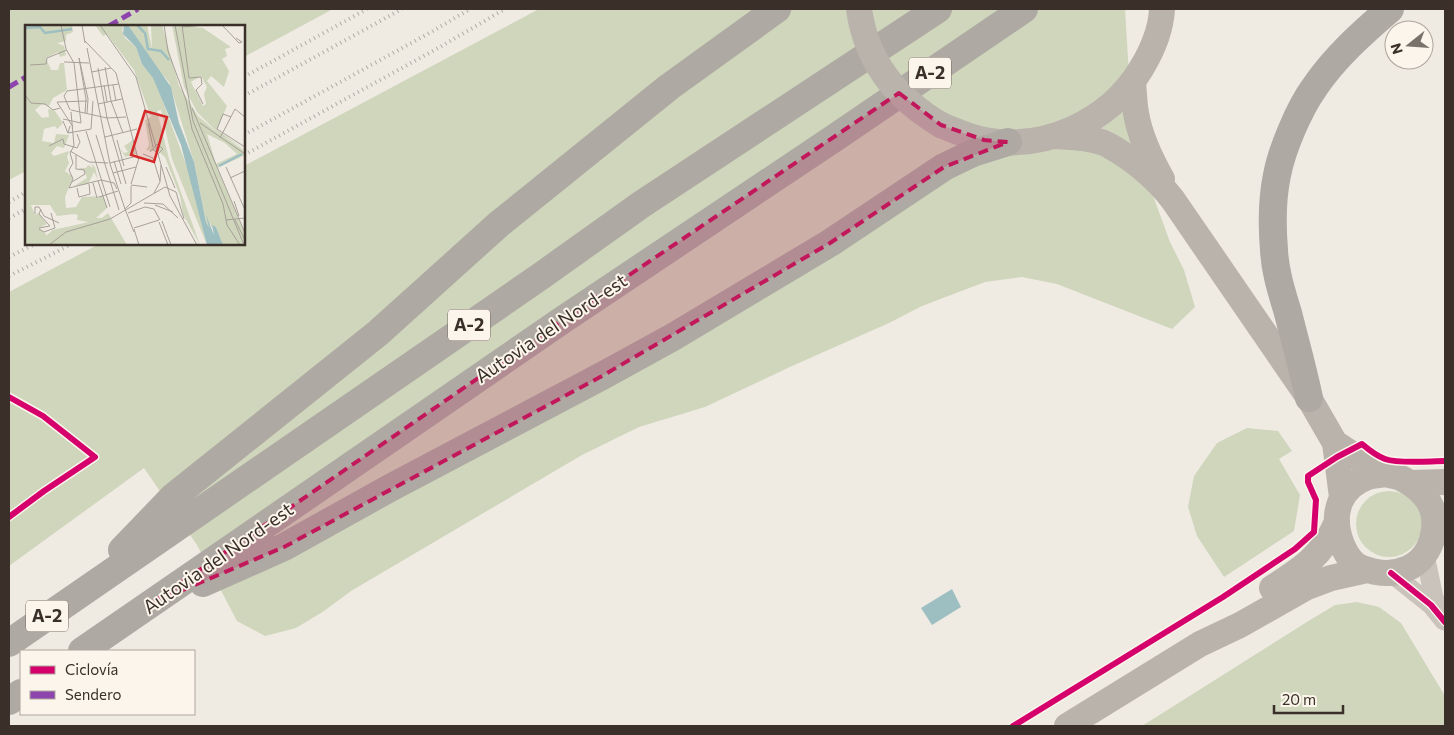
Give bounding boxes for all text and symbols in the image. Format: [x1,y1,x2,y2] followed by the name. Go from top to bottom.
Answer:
[1384,20,1434,70] north arrow
[25,25,245,245] inset map
[1386,41,1406,56] text: N
[909,58,951,88] road number: A-2
[470,268,631,387] street label: Autovia del Nord-est
[448,310,490,340] road number: A-2
[138,497,297,618] street label: Autovia del Nord-est
[26,600,68,632] road number: A-2
[20,650,195,715] legend
[65,660,118,678] text: Ciclovía
[1274,682,1343,714] scale bar
[65,685,122,703] text: Sendero
[1282,690,1316,708] text: 20 m

